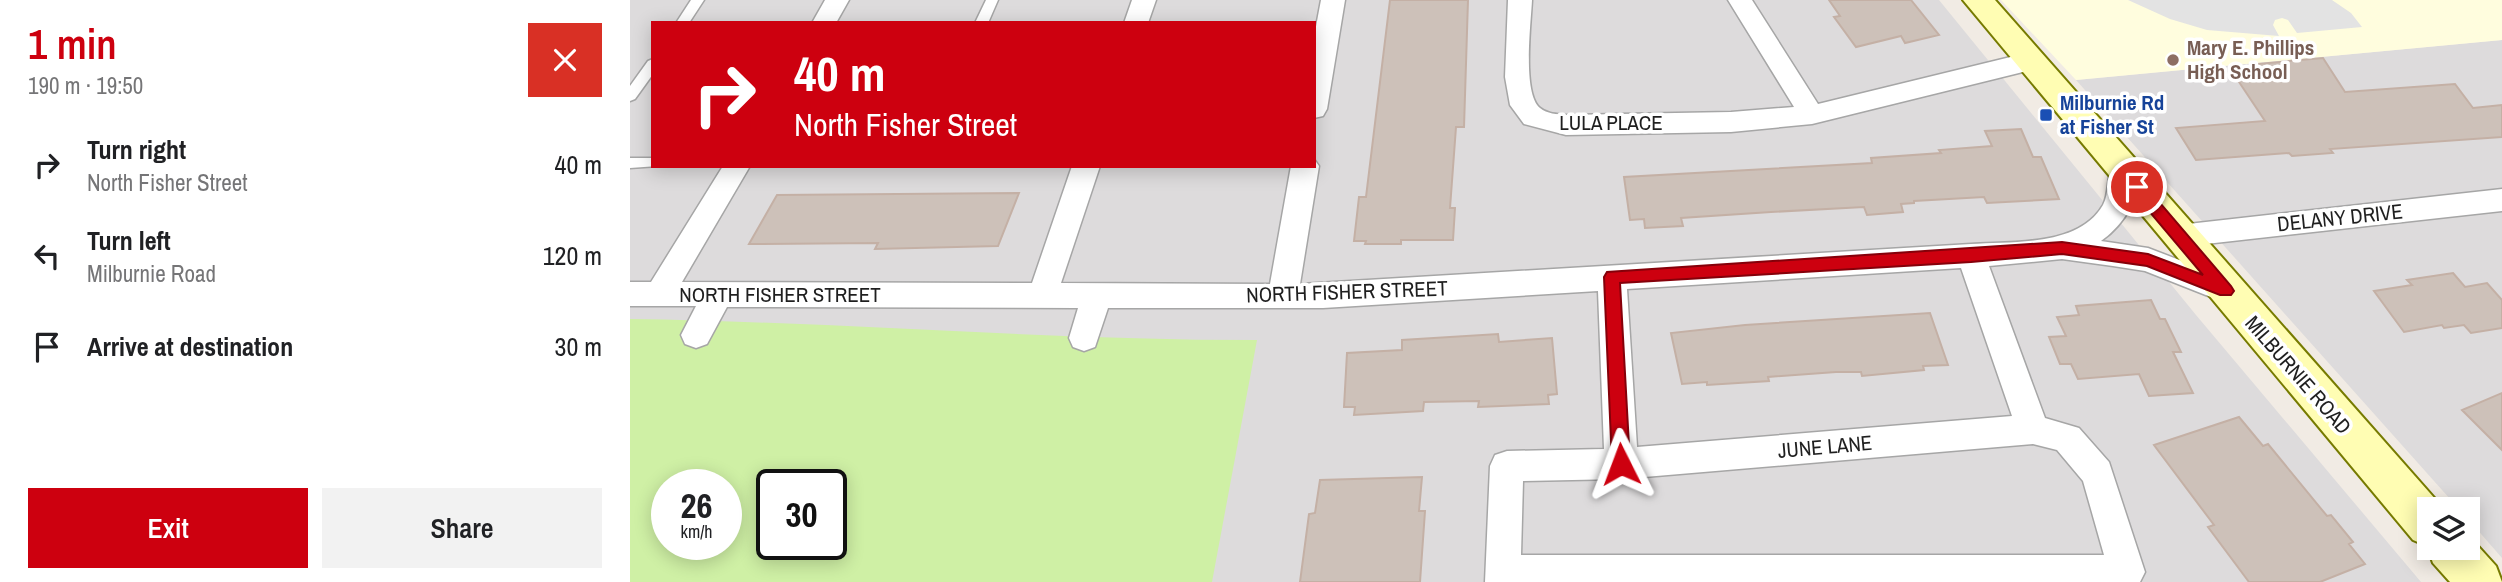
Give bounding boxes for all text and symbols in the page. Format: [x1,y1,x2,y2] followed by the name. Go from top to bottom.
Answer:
[28,16,117,72] text: 1 min
[528,23,602,97] button: close
[2187,33,2314,86] place label: Mary E. Phillips High School
[794,40,886,106] text: 40 m
[679,49,770,140] icon: right
[2165,52,2181,68] marker: Mary E. Phillips High School
[28,70,143,101] text: 190 m · 19:50
[2060,88,2164,141] place label: Milburnie Rd at Fisher St
[794,103,1017,146] text: North Fisher Street
[2038,107,2054,123] marker: Milburnie Rd at Fisher St
[1559,108,1663,137] street label: LULA PLACE
[87,132,186,167] text: Turn right
[28,146,66,184] icon: right
[555,147,602,182] text: 40 m
[2107,157,2167,217] pin
[87,167,247,198] text: North Fisher Street
[2118,168,2156,206] icon: arrive
[2276,196,2404,239] street label: DELANY DRIVE
[87,223,171,258] text: Turn left
[28,237,66,275] icon: left
[543,238,602,273] text: 120 m
[87,258,216,289] text: Milburnie Road
[1246,273,1449,310] street label: NORTH FISHER STREET
[679,280,881,309] street label: NORTH FISHER STREET
[2239,309,2358,440] street label: MILBURNIE ROAD
[28,328,66,366] icon: arrive
[87,329,293,364] text: Arrive at destination
[555,329,602,364] text: 30 m
[1584,427,1658,501] position arrow
[1777,428,1873,465] street label: JUNE LANE
[756,469,847,560] speed limit sign: 30
[681,482,712,529] text: 26
[28,488,308,568] button: Exit
[322,488,602,568] button: Share
[2417,497,2480,560] map controls
[2417,497,2480,560] button: layers
[681,519,713,544] text: km/h

